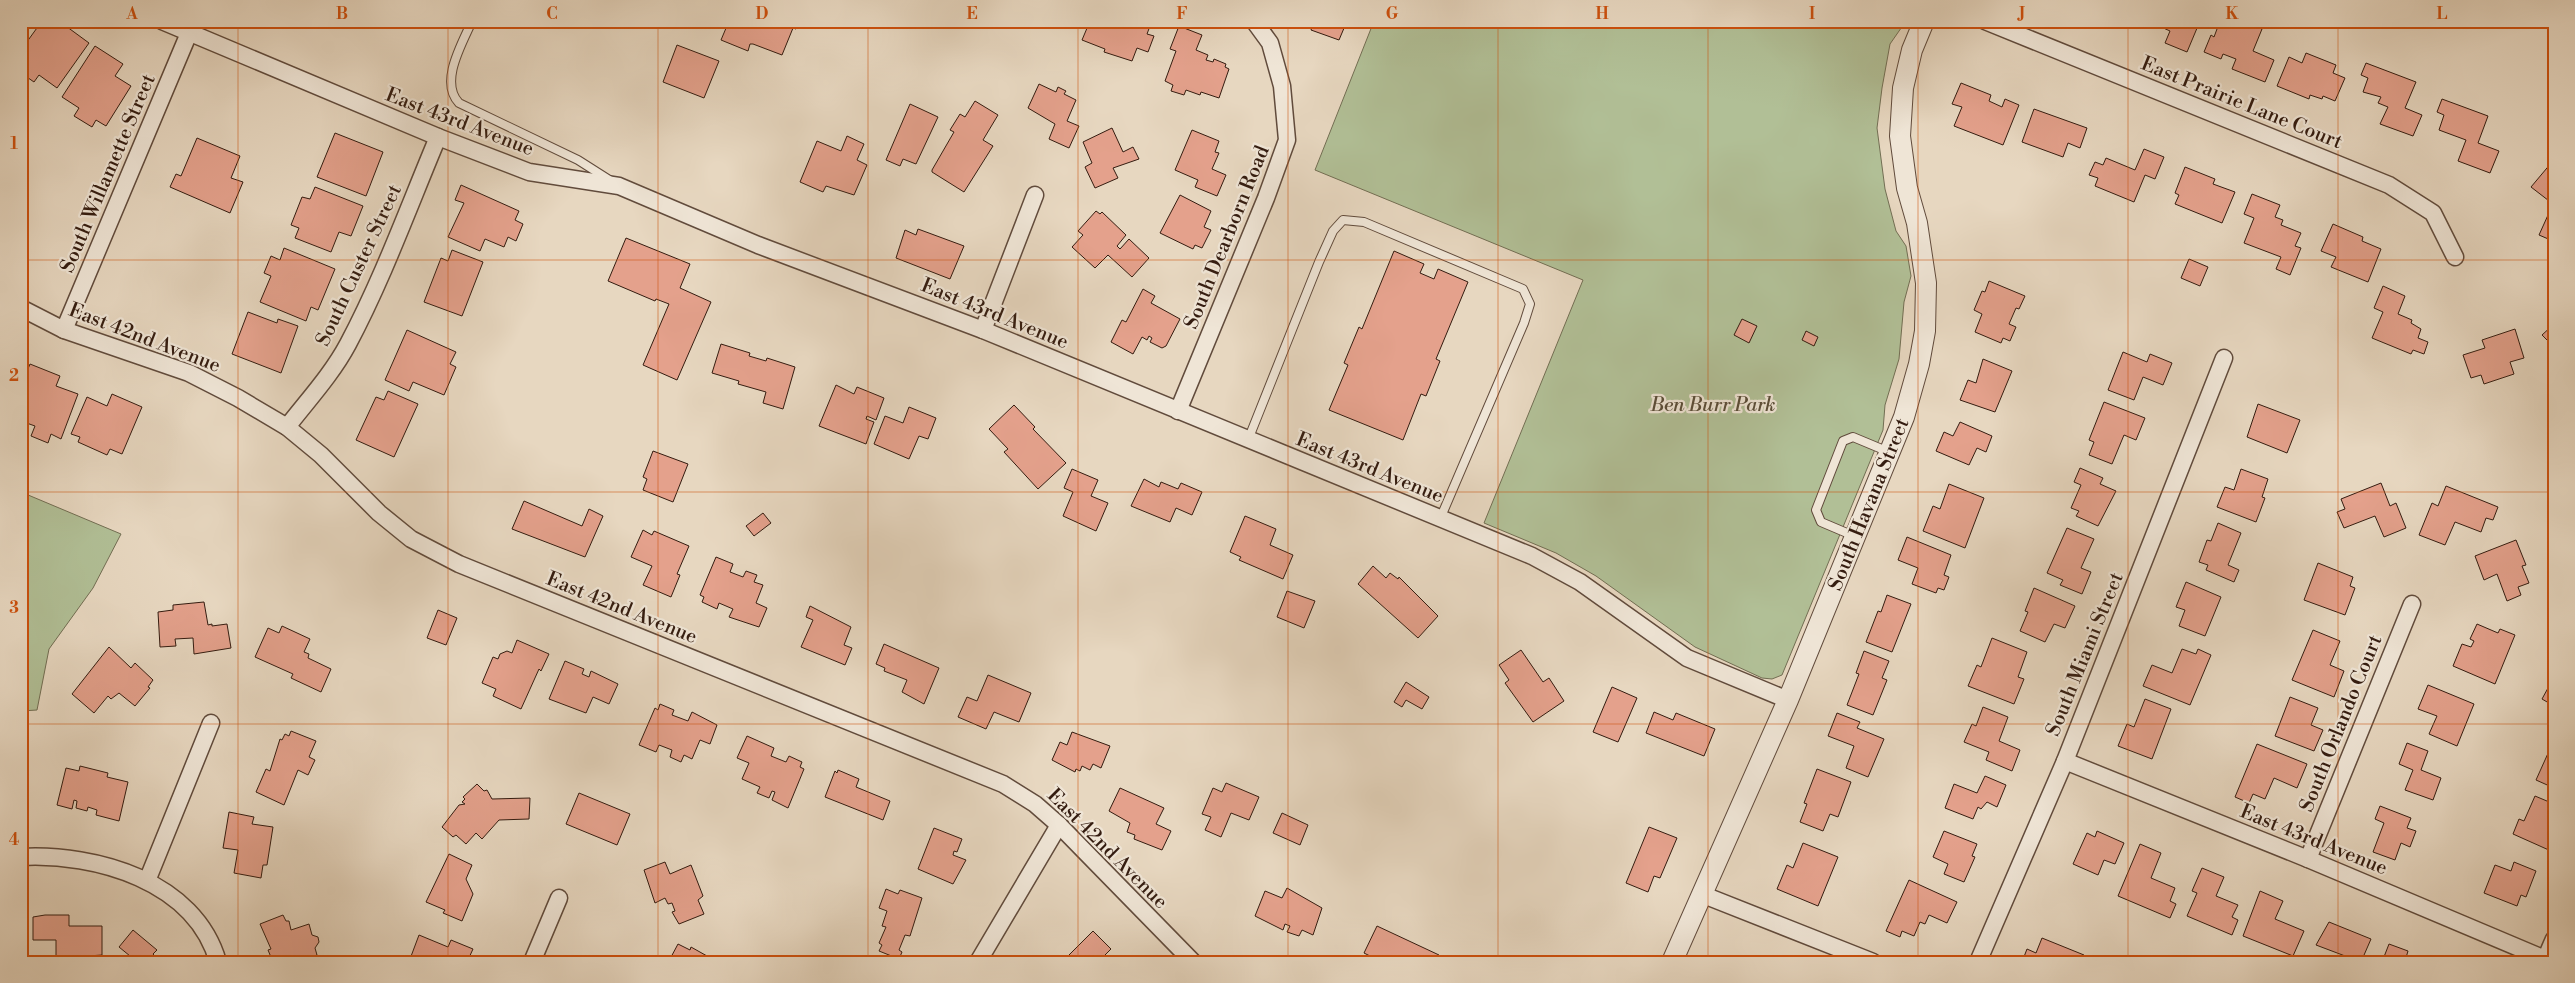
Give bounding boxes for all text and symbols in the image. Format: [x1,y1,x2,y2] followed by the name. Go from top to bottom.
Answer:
[125,4,138,24] text: A
[336,4,348,24] text: B
[546,4,558,24] text: C
[756,4,769,24] text: D
[966,4,978,24] text: E
[1176,4,1188,24] text: F
[1386,4,1399,24] text: G
[1595,4,1609,24] text: H
[1809,4,1815,24] text: I
[2017,4,2025,24] text: J
[2226,4,2240,24] text: K
[2437,4,2448,24] text: L
[2137,52,2346,155] street label: East Prairie Lane Court
[55,70,162,277] street label: South Willamette Street
[382,83,537,162] street label: East 43rd Avenue
[10,134,18,154] text: 1
[1179,142,1276,333] street label: South Dearborn Road
[311,181,408,351] street label: South Custer Street
[917,273,1072,355] street label: East 43rd Avenue
[65,298,224,379] street label: East 42nd Avenue
[9,366,19,386] text: 2
[1649,393,1776,418] park label: Ben Burr Park
[1823,415,1915,595] street label: South Havana Street
[1292,427,1447,509] street label: East 43rd Avenue
[542,567,701,650] street label: East 42nd Avenue
[2041,569,2130,740] street label: South Miami Street
[9,598,19,618] text: 3
[2294,631,2388,816] street label: South Orlando Court
[1041,783,1173,915] street label: East 42nd Avenue
[2236,799,2391,881] street label: East 43rd Avenue
[9,830,20,850] text: 4

